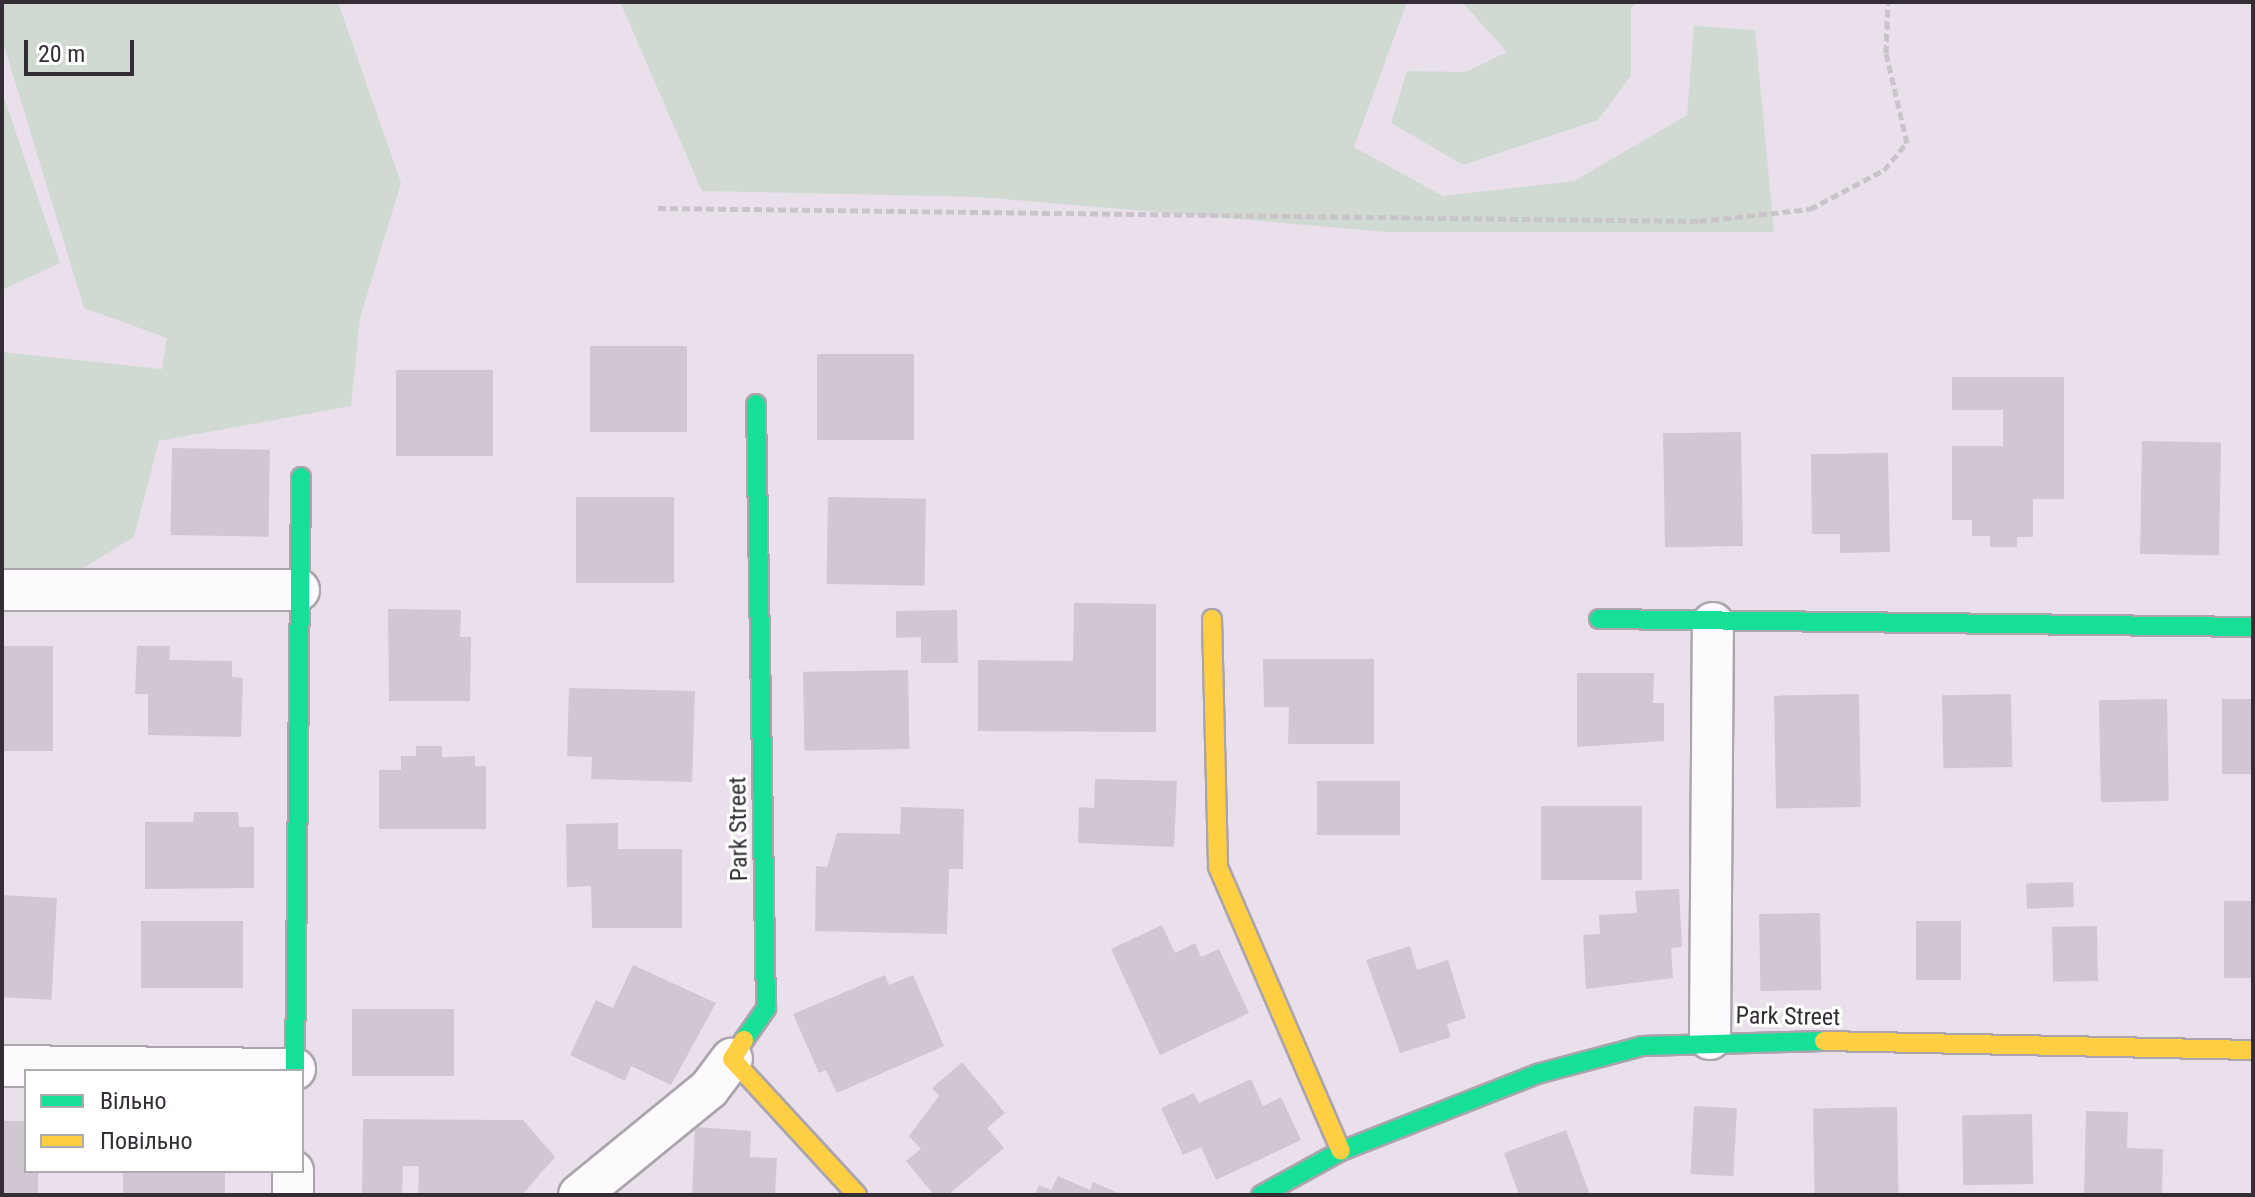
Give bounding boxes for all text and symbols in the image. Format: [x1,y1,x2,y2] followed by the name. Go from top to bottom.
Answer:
[28,24,138,74] scale bar
[38,40,85,68] text: 20 m
[724,776,754,882] street label: Park Street
[1735,1002,1841,1032] street label: Park Street
[24,1069,304,1173] legend
[100,1087,167,1115] text: Вільно
[100,1127,193,1155] text: Повільно

